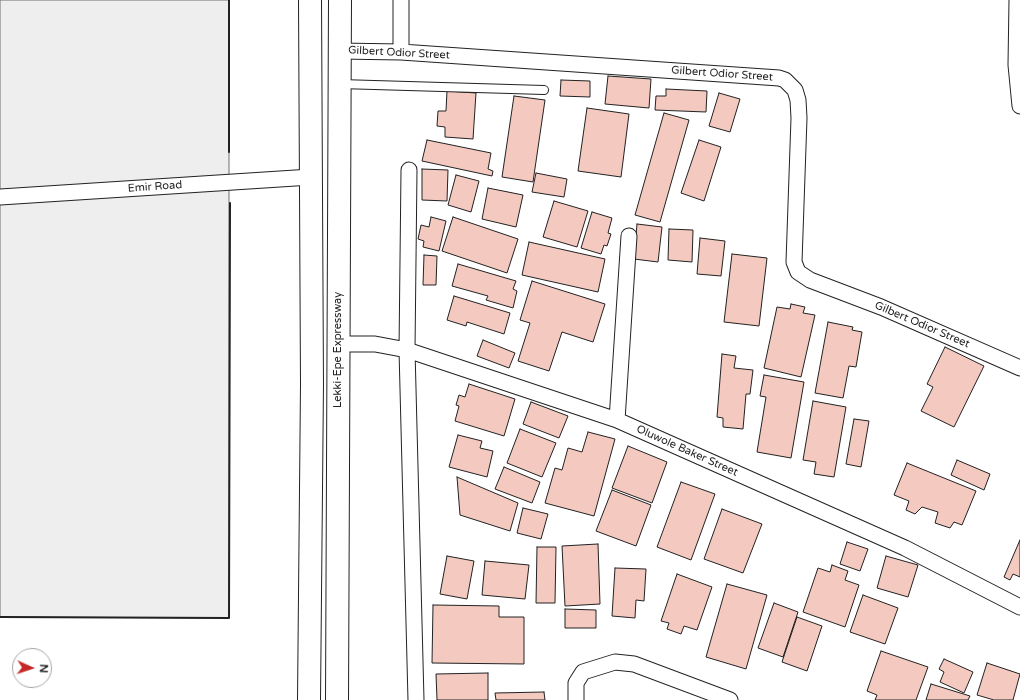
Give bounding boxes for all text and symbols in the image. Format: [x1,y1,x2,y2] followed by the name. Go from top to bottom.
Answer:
[348,44,450,62] street label: Gilbert Odior Street
[671,64,773,84] street label: Gilbert Odior Street
[127,179,183,195] street label: Emir Road
[331,292,345,408] street label: Lekki-Epe Expressway
[873,299,971,351] street label: Gilbert Odior Street
[634,423,740,479] street label: Oluwole Baker Street
[12,648,52,688] north arrow
[37,664,50,673] text: N

